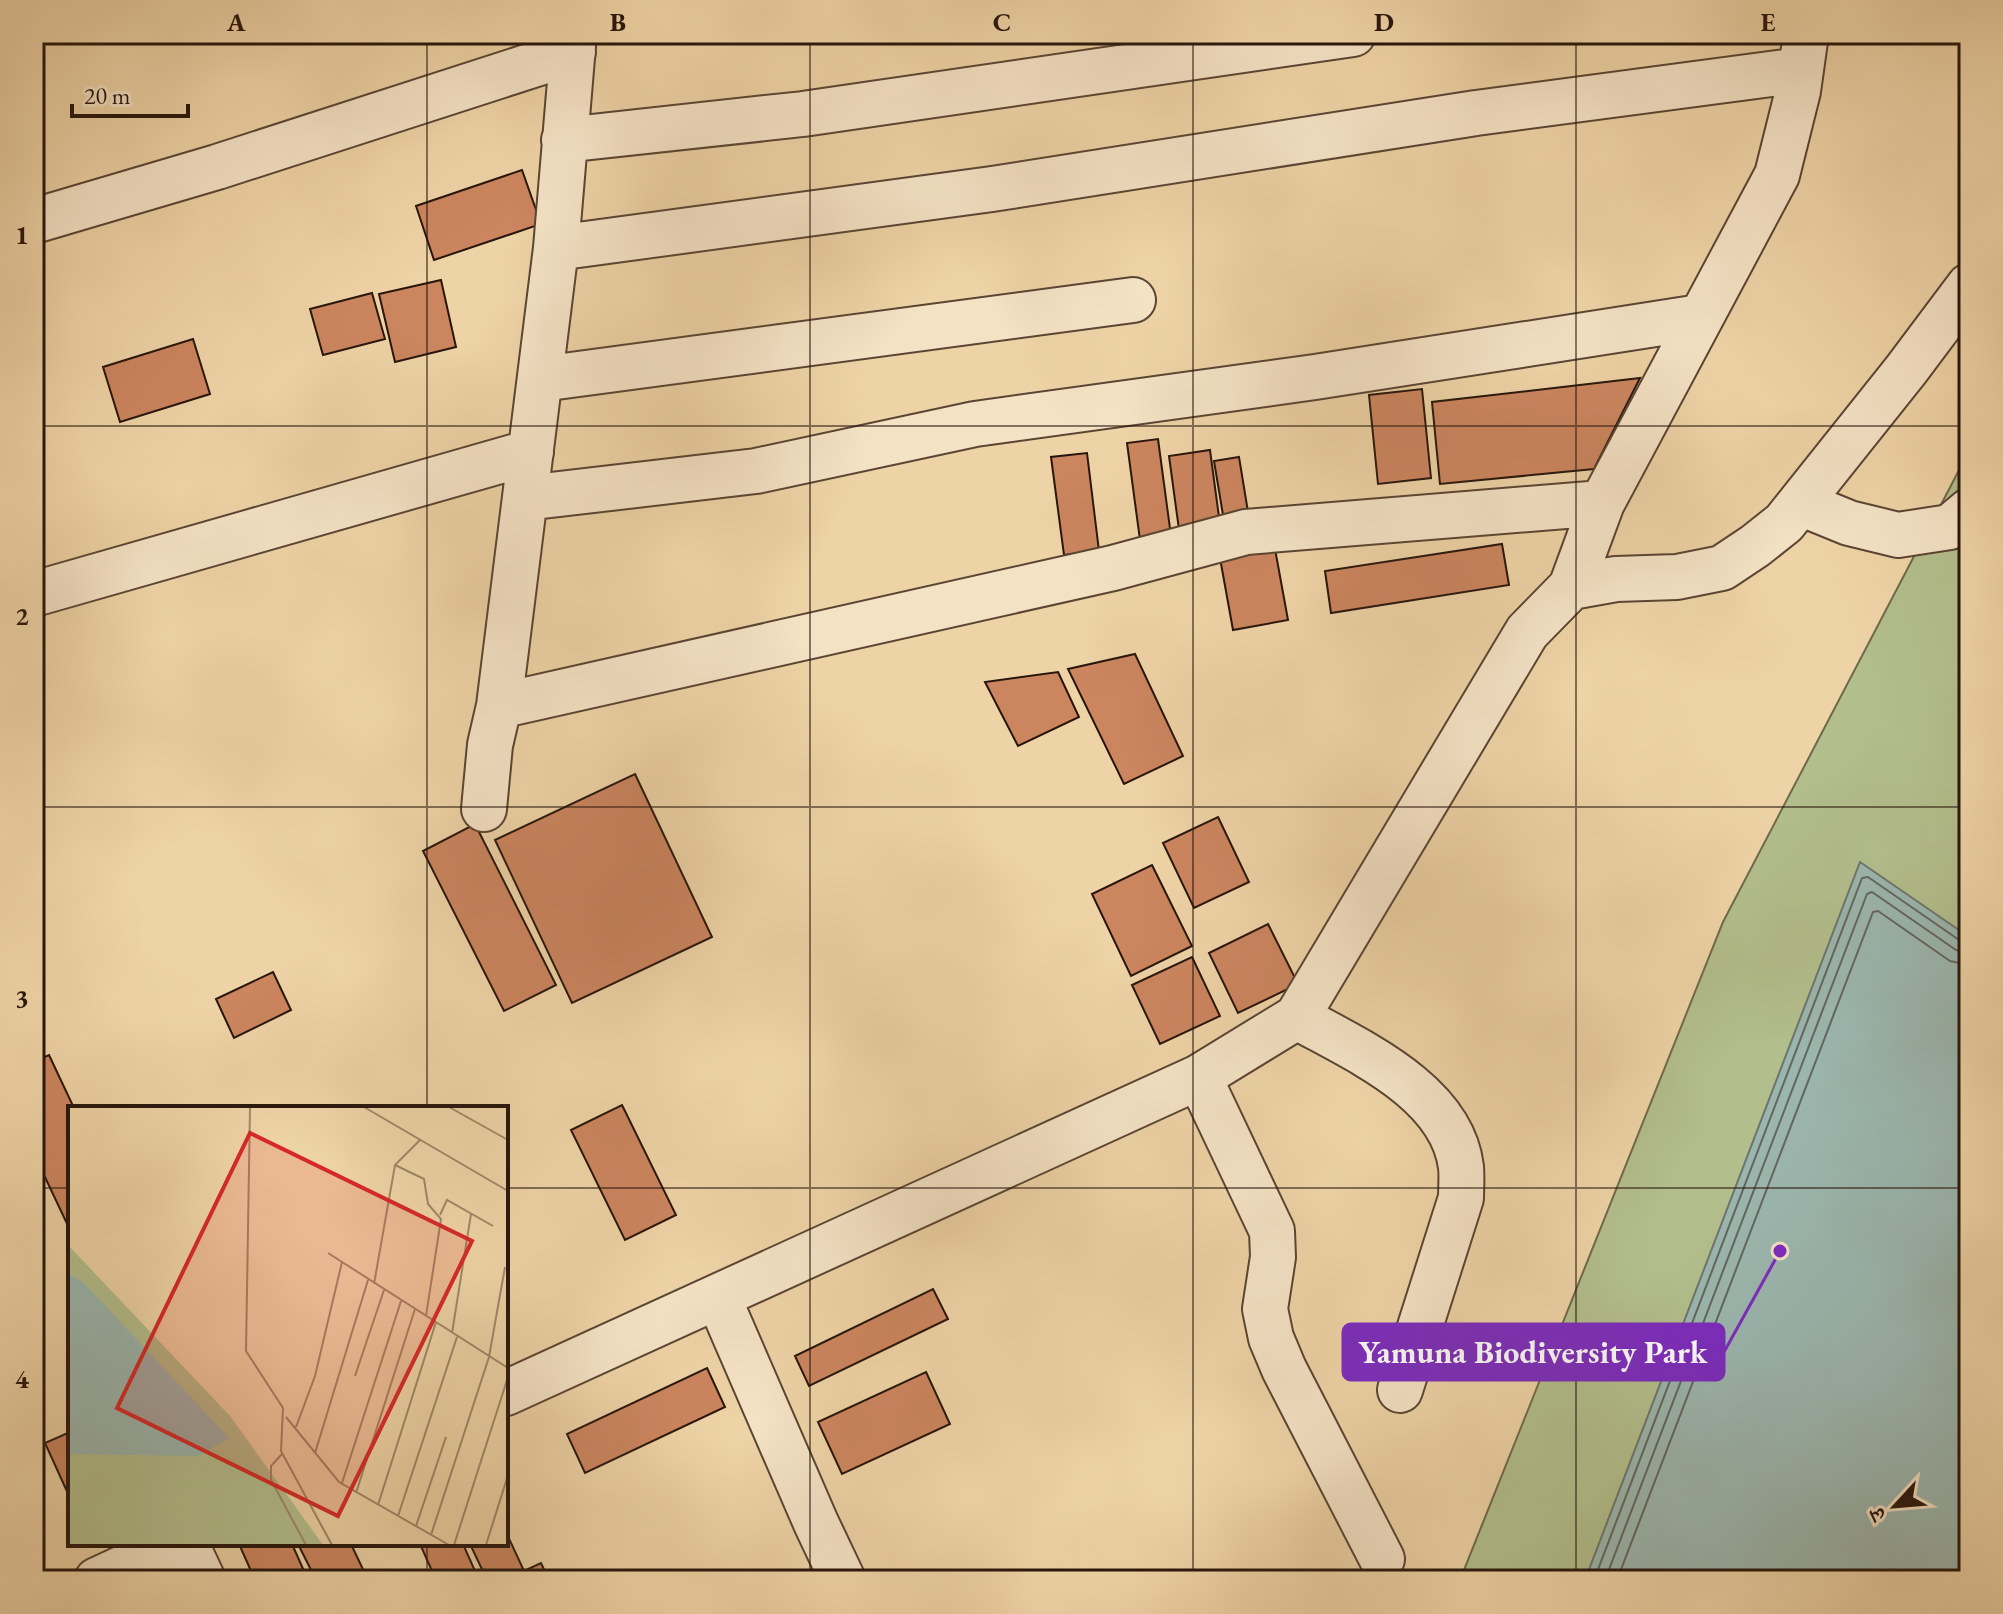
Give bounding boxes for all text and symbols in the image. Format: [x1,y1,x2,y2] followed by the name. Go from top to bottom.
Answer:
[226,5,246,39] text: A
[610,5,626,39] text: B
[993,5,1011,39] text: C
[1374,5,1394,39] text: D
[1761,5,1776,39] text: E
[72,68,188,118] scale bar
[84,80,131,111] text: 20 m
[15,218,29,252] text: 1
[15,599,29,633] text: 2
[15,981,29,1015] text: 3
[68,1106,508,1546] inset map
[1343,1324,1724,1380] callout: Yamuna Biodiversity Park
[1359,1331,1708,1373] text: Yamuna Biodiversity Park
[15,1362,29,1396] text: 4
[1855,1466,1935,1546] north arrow
[1861,1502,1894,1528] text: उ

